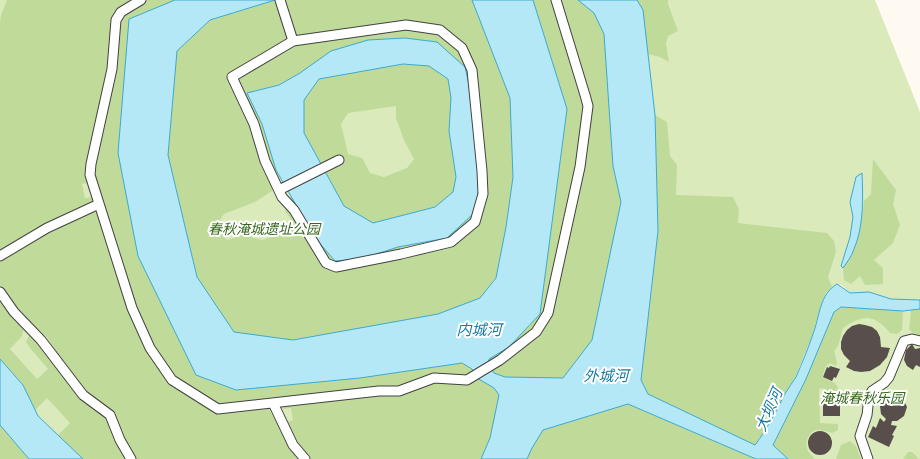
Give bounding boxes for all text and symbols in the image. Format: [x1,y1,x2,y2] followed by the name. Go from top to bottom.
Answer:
[208,220,322,238] park label: 春秋淹城遗址公园
[456,320,504,339] water label: 内城河
[583,366,631,385] water label: 外城河
[751,383,788,434] water label: 大坝河
[820,389,906,407] park label: 淹城春秋乐园

